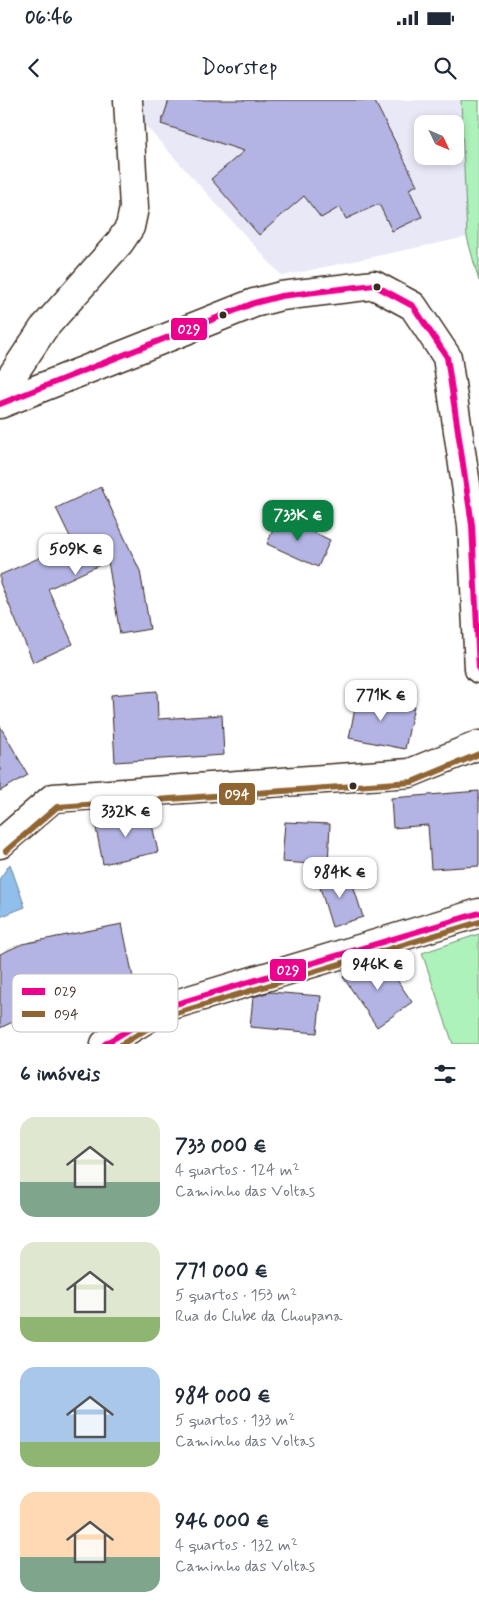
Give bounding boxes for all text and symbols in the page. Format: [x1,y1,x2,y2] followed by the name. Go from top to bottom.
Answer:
[25,5,73,30] text: 06:46
[20,54,48,82] icon: back
[201,54,278,82] text: Doorstep
[431,54,459,82] icon: search
[414,115,464,165] north arrow
[414,115,464,165] map controls
[372,282,382,292] unlabelled marker
[218,310,228,320] unlabelled marker
[170,317,208,341] line badge: 029
[178,321,200,339] text: 029
[257,500,339,542] pin: 733K €
[273,505,323,526] text: 733K €
[35,534,117,576] pin: 509K €
[49,539,103,560] text: 509K €
[340,680,422,722] pin: 771K €
[356,685,406,706] text: 771K €
[348,781,358,791] unlabelled marker
[218,782,256,806] line badge: 094
[225,786,250,804] text: 094
[85,796,167,838] pin: 332K €
[101,801,151,822] text: 332K €
[299,856,381,899] pin: 984K €
[314,862,366,883] text: 984K €
[337,948,419,991] pin: 946K €
[352,954,404,975] text: 946K €
[269,958,307,982] line badge: 029
[277,962,299,980] text: 029
[12,974,178,1032] legend
[54,983,77,1001] text: 029
[54,1006,78,1024] text: 094
[20,1060,100,1088] text: 6 imóveis
[431,1060,459,1088] icon: filters
[175,1132,267,1160] text: 733 000 €
[60,1137,120,1197] icon: home
[175,1160,300,1181] text: 4 quartos · 124 m²
[175,1181,315,1202] text: Caminho das Voltas
[175,1257,268,1285] text: 771 000 €
[60,1262,120,1322] icon: home
[175,1285,297,1306] text: 5 quartos · 153 m²
[175,1306,343,1327] text: Rua do Clube da Choupana
[175,1382,271,1410] text: 984 000 €
[60,1387,120,1447] icon: home
[175,1410,295,1431] text: 5 quartos · 133 m²
[175,1431,315,1452] text: Caminho das Voltas
[175,1507,269,1535] text: 946 000 €
[60,1512,120,1572] icon: home
[175,1535,298,1556] text: 4 quartos · 132 m²
[175,1556,315,1577] text: Caminho das Voltas

